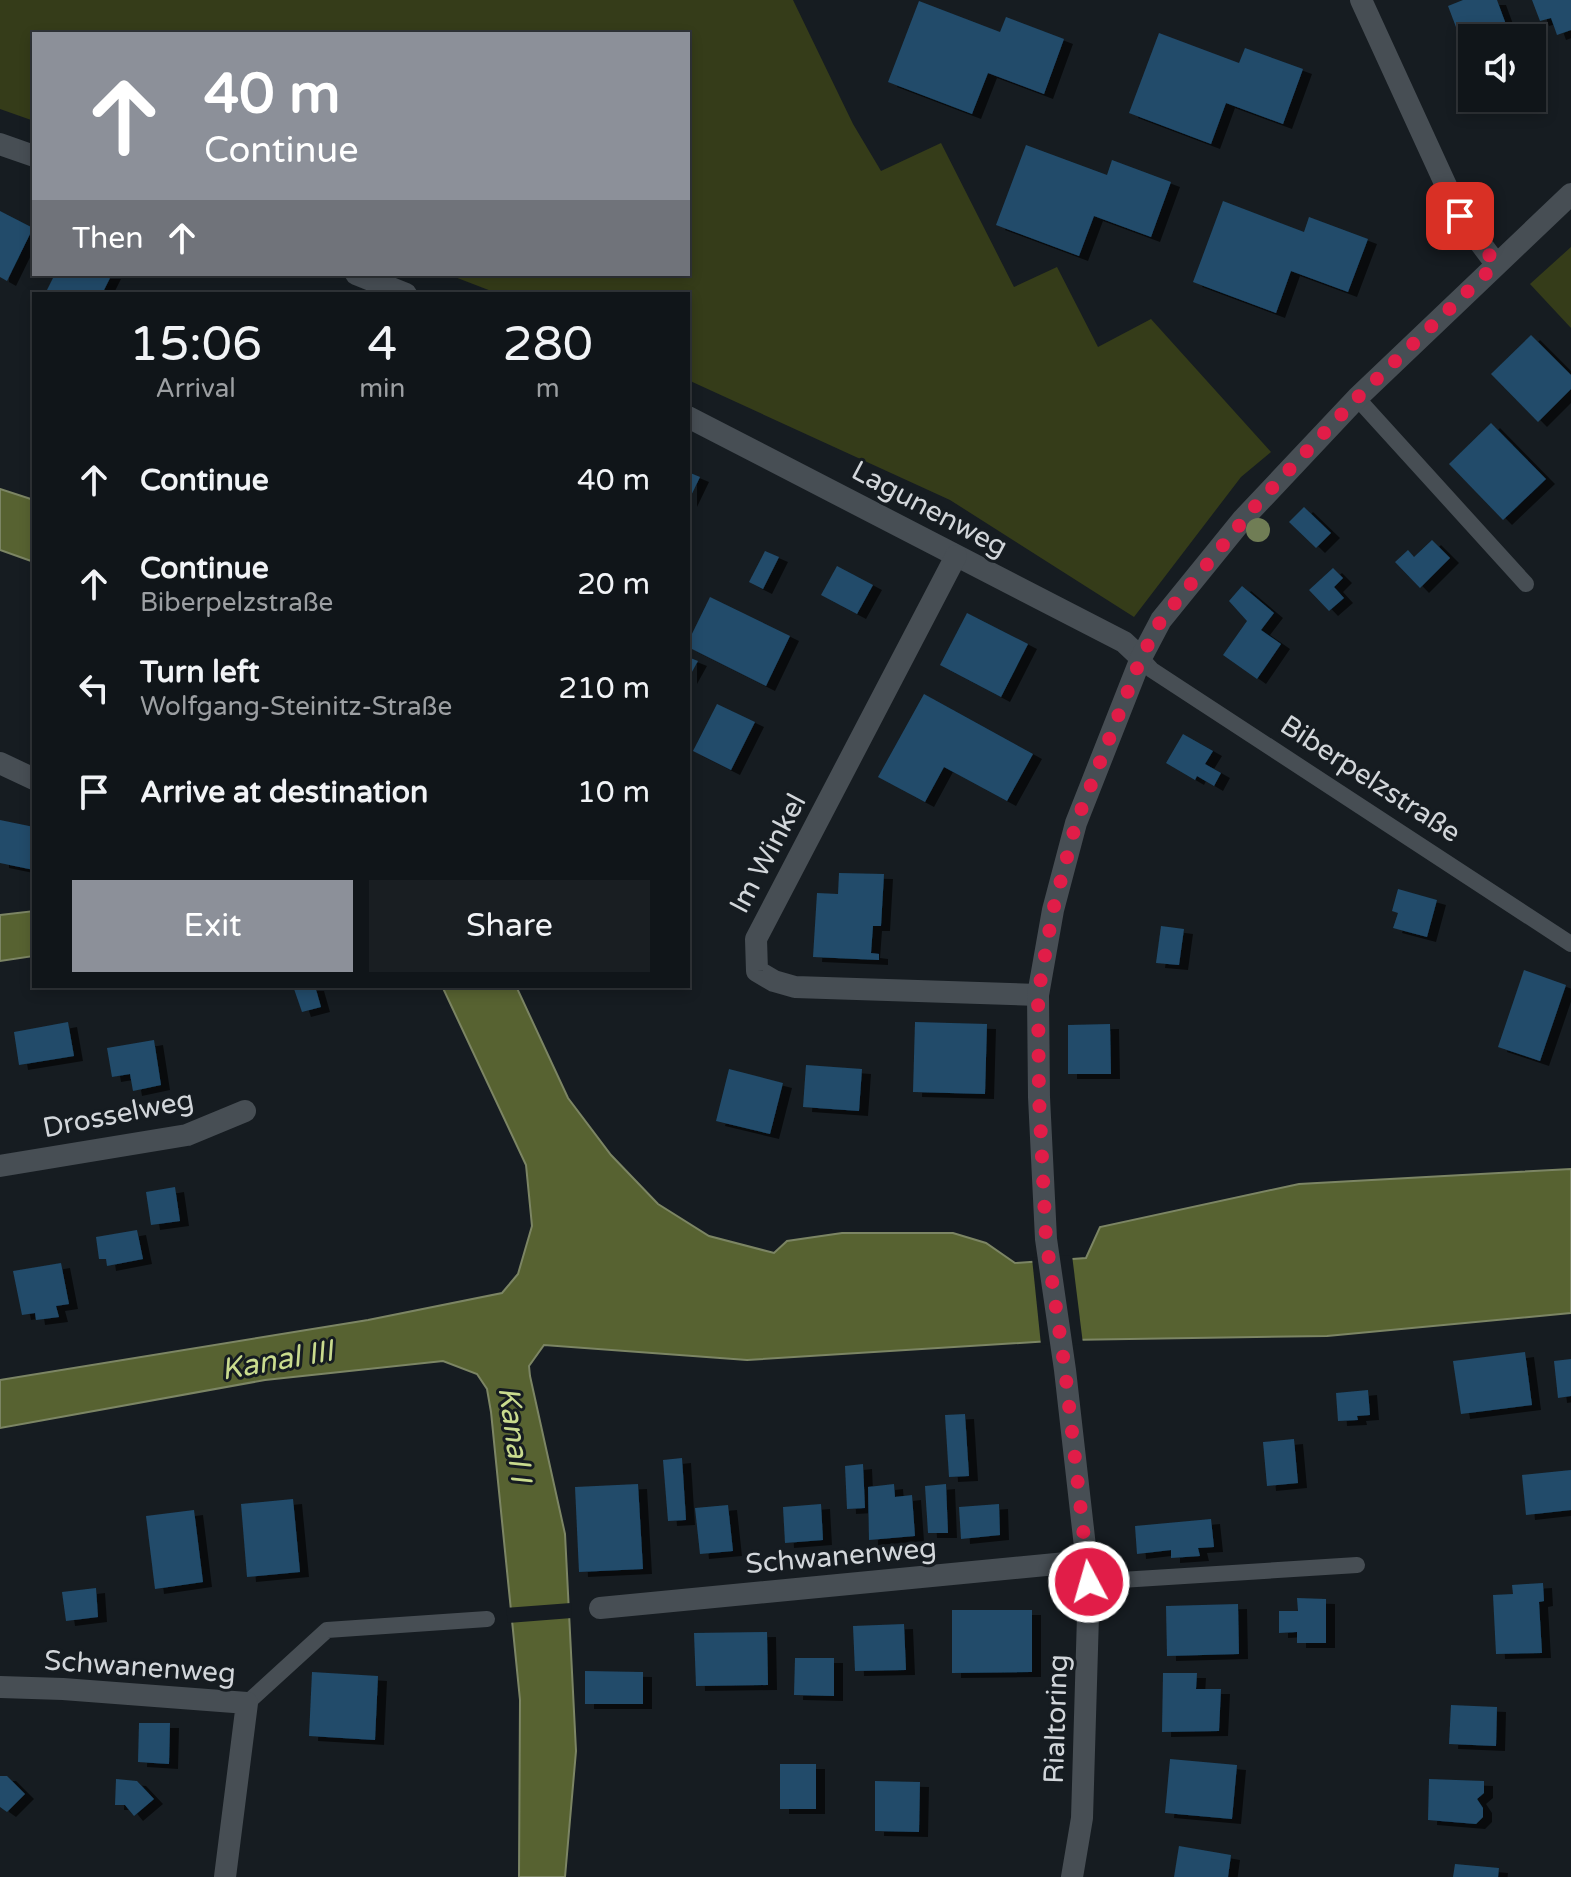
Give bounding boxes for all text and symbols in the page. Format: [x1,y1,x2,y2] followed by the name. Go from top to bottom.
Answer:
[1458,24,1546,112] map controls
[1458,24,1546,112] button: sound
[204,61,340,128] text: 40 m
[72,64,176,168] icon: ahead
[204,129,359,172] text: Continue
[1426,182,1494,250] pin
[1438,194,1482,238] icon: arrive
[160,216,204,260] icon: ahead
[72,220,144,257] text: Then
[129,316,262,374] text: 15:06
[367,316,397,374] text: 4
[502,316,593,374] text: 280
[155,373,236,404] text: Arrival
[359,373,405,404] text: min
[536,373,560,404] text: m
[846,454,1013,564] street label: Lagunenweg
[72,458,116,502] icon: ahead
[140,462,269,499] text: Continue
[577,462,650,499] text: 40 m
[140,550,269,587] text: Continue
[72,562,116,606] icon: ahead
[577,566,650,603] text: 20 m
[140,587,333,618] text: Biberpelzstraße
[140,654,259,691] text: Turn left
[72,666,116,710] icon: left
[558,670,650,707] text: 210 m
[140,691,452,722] text: Wolfgang-Steinitz-Straße
[1274,708,1467,850] street label: Biberpelzstraße
[72,770,116,814] icon: arrive
[140,774,428,811] text: Arrive at destination
[577,774,650,811] text: 10 m
[722,788,814,919] street label: Im Winkel
[72,880,353,972] button: Exit
[369,880,650,972] button: Share
[40,1083,197,1145] street label: Drosselweg
[218,1332,338,1389] water label: Kanal III
[490,1384,540,1487] water label: Kanal I
[744,1531,938,1581] street label: Schwanenweg
[1047,1540,1131,1624] position arrow
[43,1643,237,1691] street label: Schwanenweg
[1037,1654,1075,1784] street label: Rialtoring

